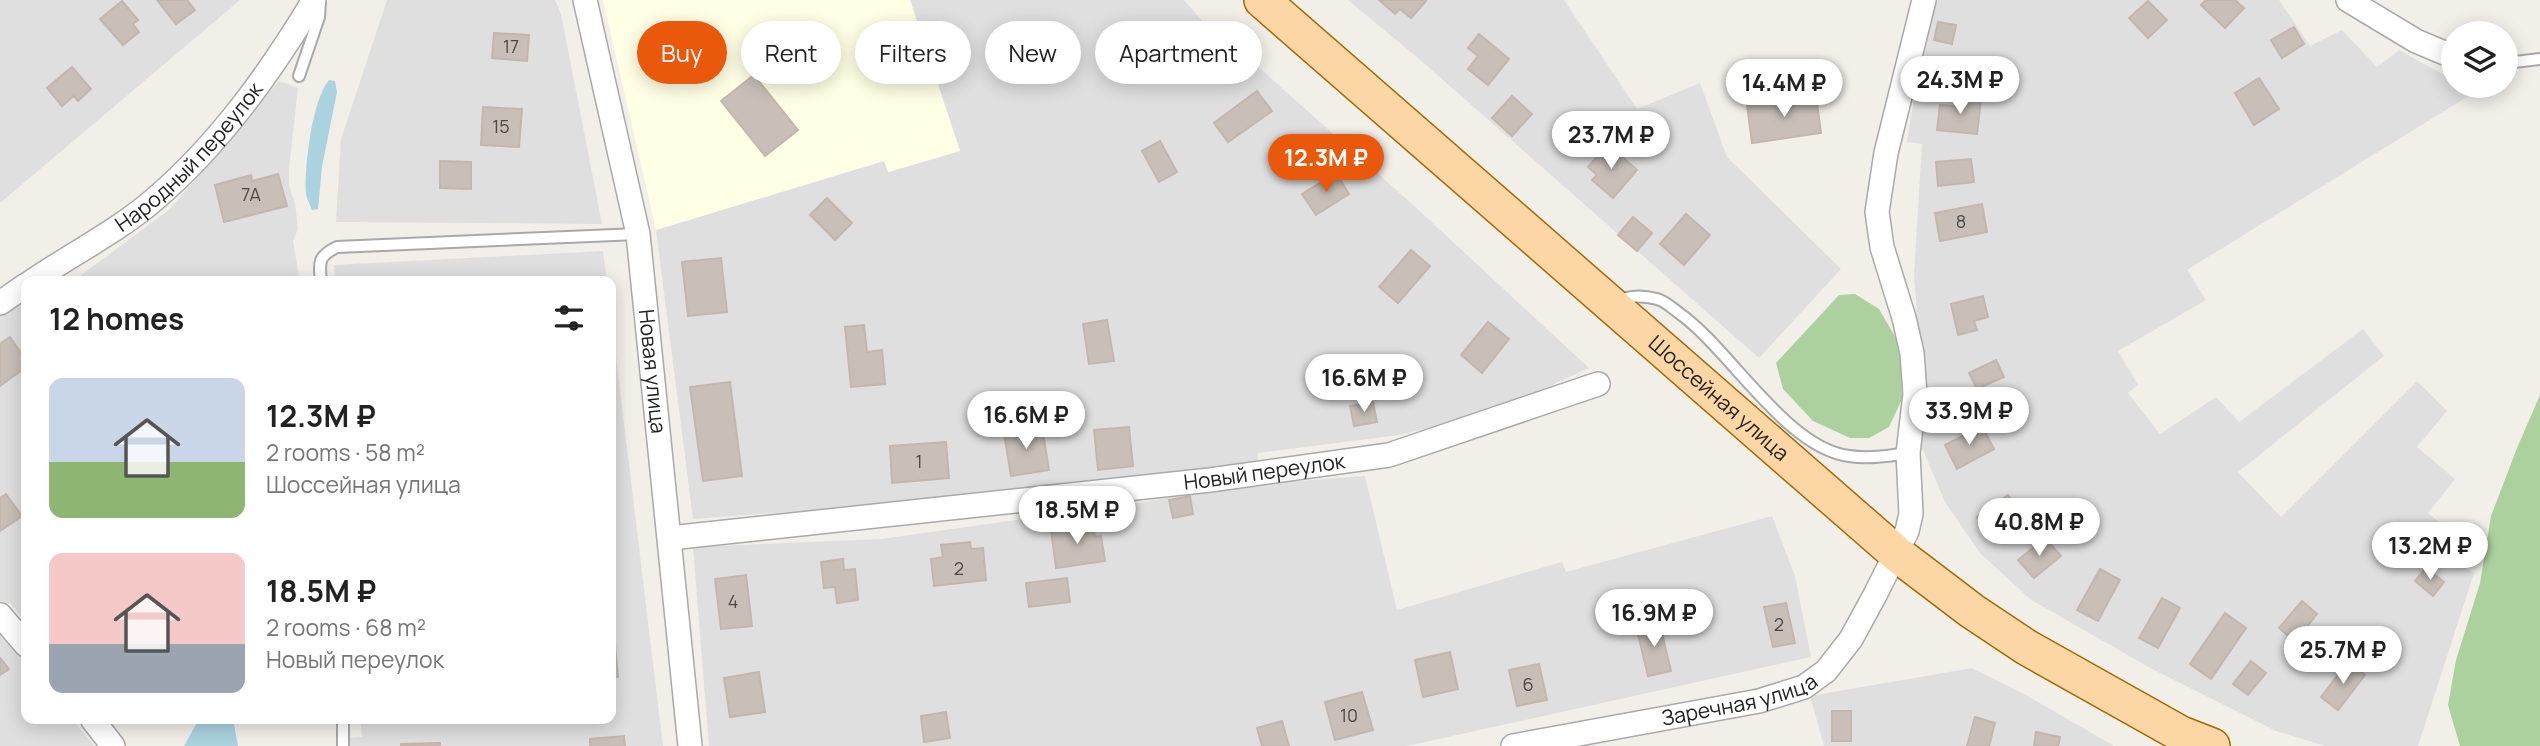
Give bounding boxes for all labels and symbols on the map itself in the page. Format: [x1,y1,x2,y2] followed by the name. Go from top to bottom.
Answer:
[503,34,519,58] house number: 17
[1895,57,2025,116] pin: 24.3M ₽
[1719,60,1849,119] pin: 14.4M ₽
[109,76,269,238] street label: Народный переулок
[1546,111,1676,171] pin: 23.7M ₽
[492,114,510,138] house number: 15
[1261,134,1391,194] pin: 12.3M ₽
[241,182,261,206] house number: 7А
[1956,209,1966,233] house number: 8
[633,308,673,435] street label: Новая улица
[1643,329,1796,467] street label: Шоссейная улица
[1299,354,1429,414] pin: 16.6M ₽
[1904,388,2034,447] pin: 33.9M ₽
[961,392,1091,451] pin: 16.6M ₽
[1182,446,1347,496] street label: Новый переулок
[915,449,923,473] house number: 1
[1012,486,1142,546] pin: 18.5M ₽
[1974,498,2104,558] pin: 40.8M ₽
[2365,522,2495,582] pin: 13.2M ₽
[954,556,964,580] house number: 2
[728,589,738,613] house number: 4
[1589,590,1719,649] pin: 16.9M ₽
[1774,612,1784,636] house number: 2
[2278,626,2408,686] pin: 25.7M ₽
[1659,667,1823,732] street label: Заречная улица
[1522,672,1534,696] house number: 6
[1340,703,1358,727] house number: 10

